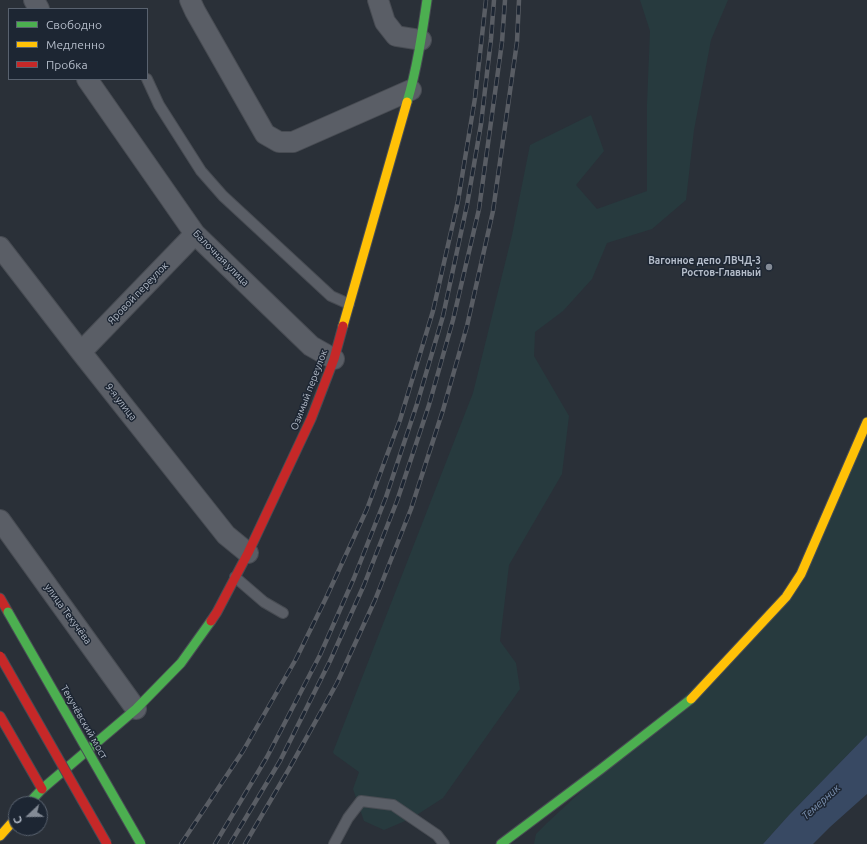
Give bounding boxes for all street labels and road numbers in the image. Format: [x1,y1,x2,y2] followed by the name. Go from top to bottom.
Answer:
[191,228,251,288] street label: Балочная улица
[105,259,171,327] street label: Яровой переулок
[288,348,330,432] street label: Озимый переулок
[103,381,139,423] street label: 9-я улица
[42,581,94,647] street label: улица Текучёва
[58,683,110,761] street label: Текучёвский мост

